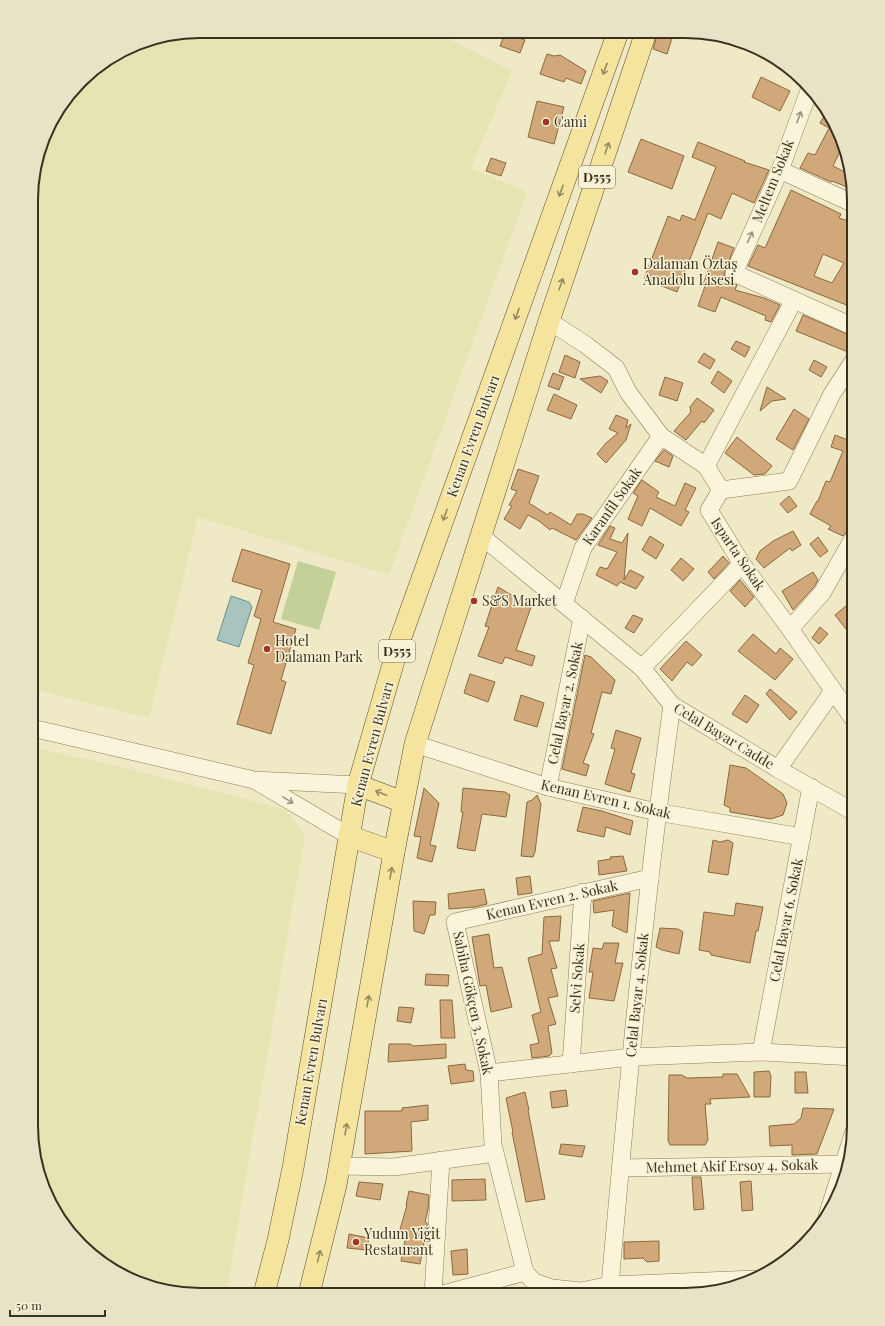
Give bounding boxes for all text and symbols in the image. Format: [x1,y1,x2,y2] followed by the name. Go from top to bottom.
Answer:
[600,63,608,75] one-way arrow
[796,111,804,123] one-way arrow
[554,112,587,131] place label: Cami
[541,117,551,127] marker: Cami
[747,136,798,225] street label: Meltem Sokak
[604,141,611,154] one-way arrow
[579,166,615,188] road number: D555
[557,185,564,198] one-way arrow
[747,232,754,244] one-way arrow
[642,254,737,289] place label: Dalaman Öztaş Anadolu Lisesi
[630,267,640,277] marker: Dalaman Öztaş Anadolu Lisesi
[558,278,566,290] one-way arrow
[513,307,520,320] one-way arrow
[442,372,503,500] street label: Kenan Evren Bulvarı
[578,463,646,549] street label: Karanfil Sokak
[441,509,448,522] one-way arrow
[707,513,770,594] street label: Isparta Sokak
[482,591,558,610] place label: S&S Market
[469,596,479,606] marker: S&S Market
[275,631,363,666] place label: Hotel Dalaman Park
[542,639,587,766] street label: Celal Bayar 2. Sokak
[379,640,415,662] road number: D555
[262,644,272,654] marker: Hotel Dalaman Park
[346,679,397,808] street label: Kenan Evren Bulvarı
[670,698,778,773] street label: Celal Bayar Cadde
[539,774,673,823] street label: Kenan Evren 1. Sokak
[375,789,387,797] one-way arrow
[282,796,294,804] one-way arrow
[764,856,807,983] street label: Celal Bayar 6. Sokak
[387,867,395,880] one-way arrow
[484,875,620,924] street label: Kenan Evren 2. Sokak
[449,929,498,1077] street label: Sabiha Gökçen 3. Sokak
[621,931,653,1058] street label: Celal Bayar 4. Sokak
[565,942,588,1014] street label: Selvi Sokak
[364,995,372,1008] one-way arrow
[290,997,331,1127] street label: Kenan Evren Bulvarı
[342,1123,350,1136] one-way arrow
[645,1154,819,1177] street label: Mehmet Akif Ersoy 4. Sokak
[363,1224,441,1259] place label: Yudum Yiğit Restaurant
[351,1237,361,1247] marker: Yudum Yiğit Restaurant
[315,1250,323,1263] one-way arrow
[10,1292,105,1318] scale bar
[16,1297,42,1313] text: 50 m

